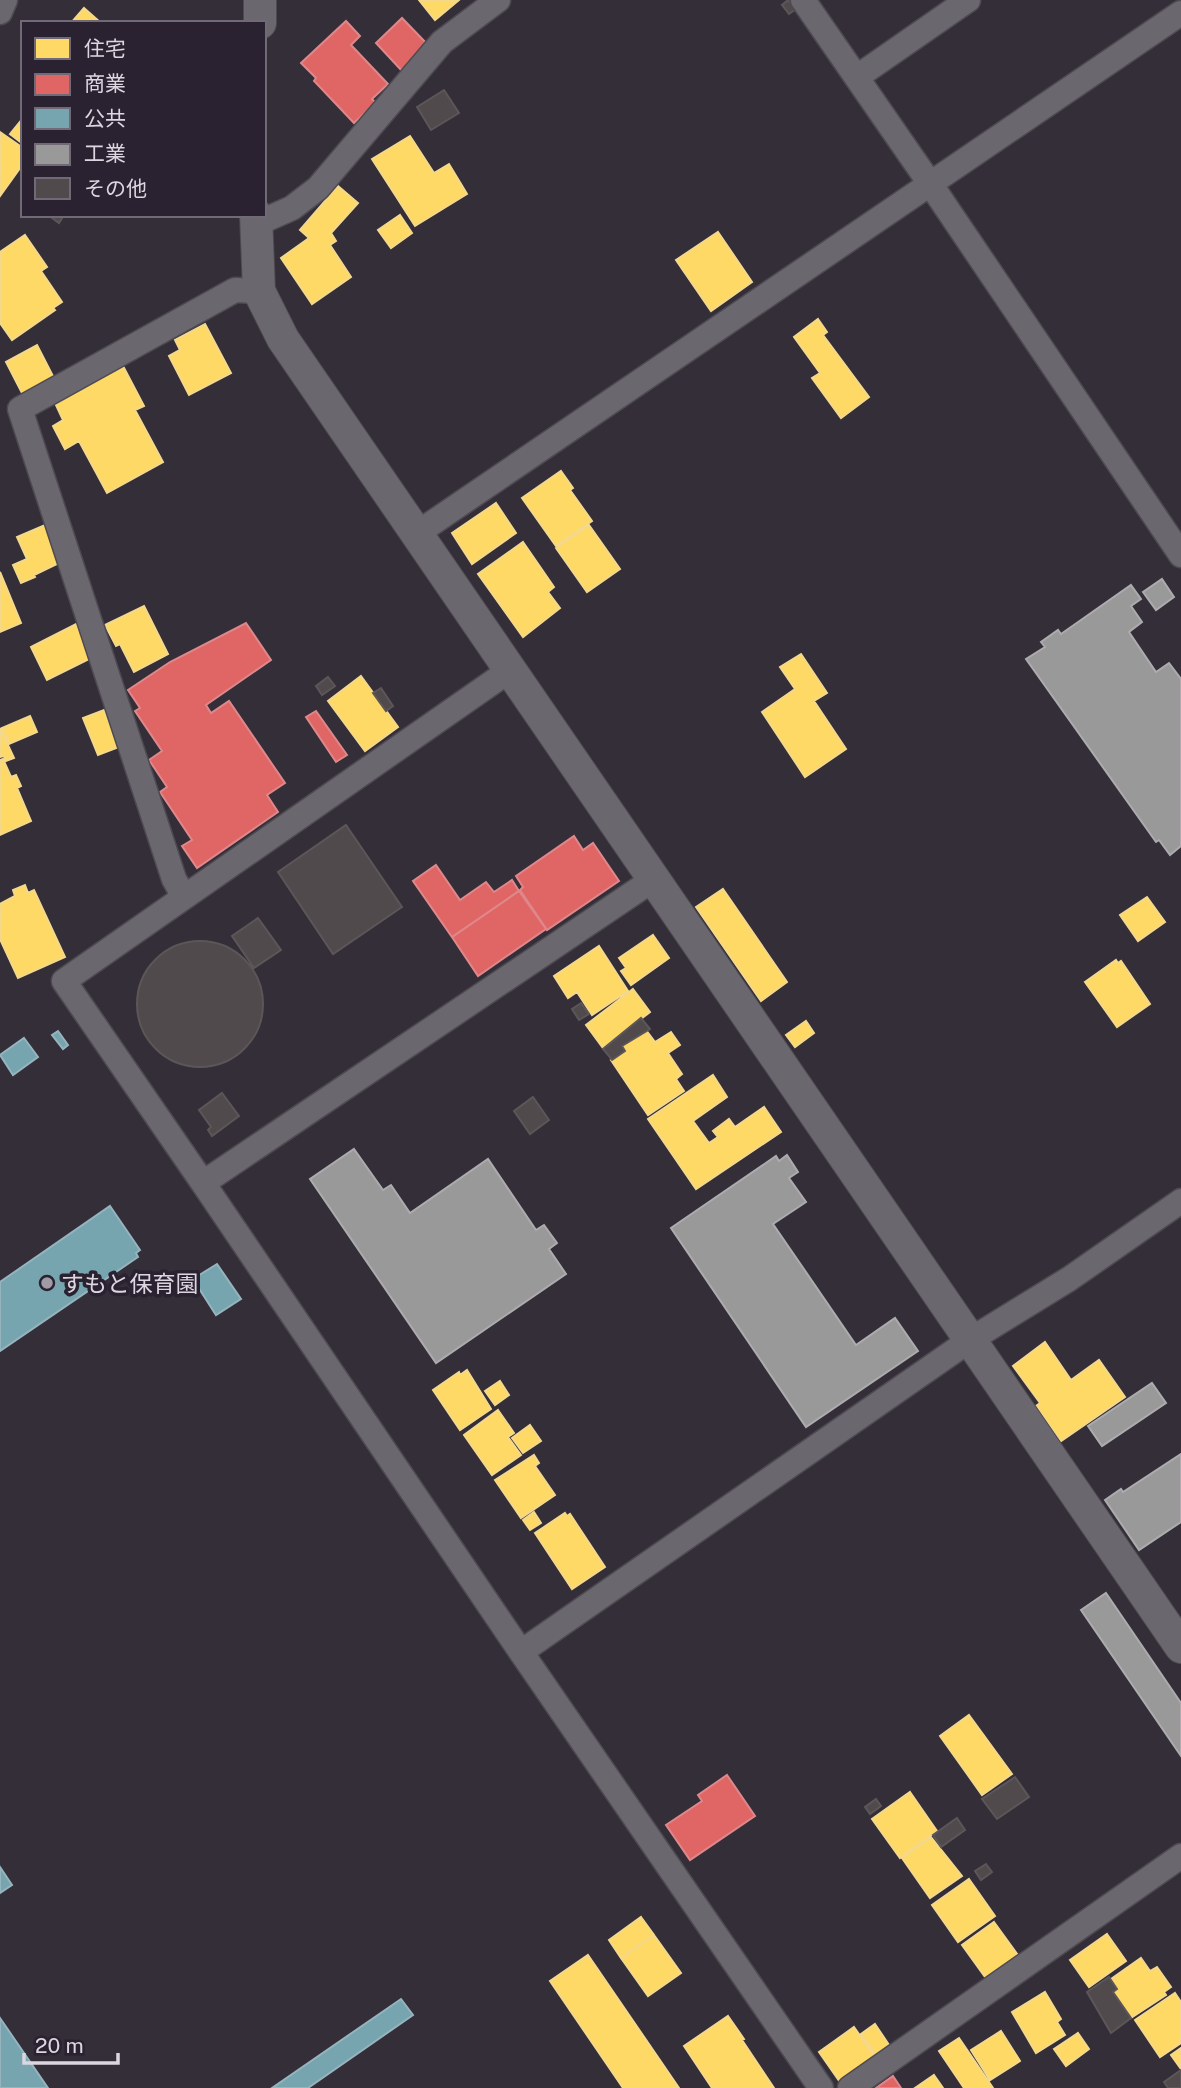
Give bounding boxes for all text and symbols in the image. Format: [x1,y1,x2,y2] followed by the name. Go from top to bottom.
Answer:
[21,21,266,217] legend
[84,36,126,61] text: 住宅
[84,71,126,96] text: 商業
[84,106,126,131] text: 公共
[84,141,126,166] text: 工業
[84,176,147,201] text: その他
[61,1270,199,1297] place label: すもと保育園
[39,1275,55,1291] marker: すもと保育園
[24,2022,119,2066] scale bar
[35,2033,84,2058] text: 20 m

